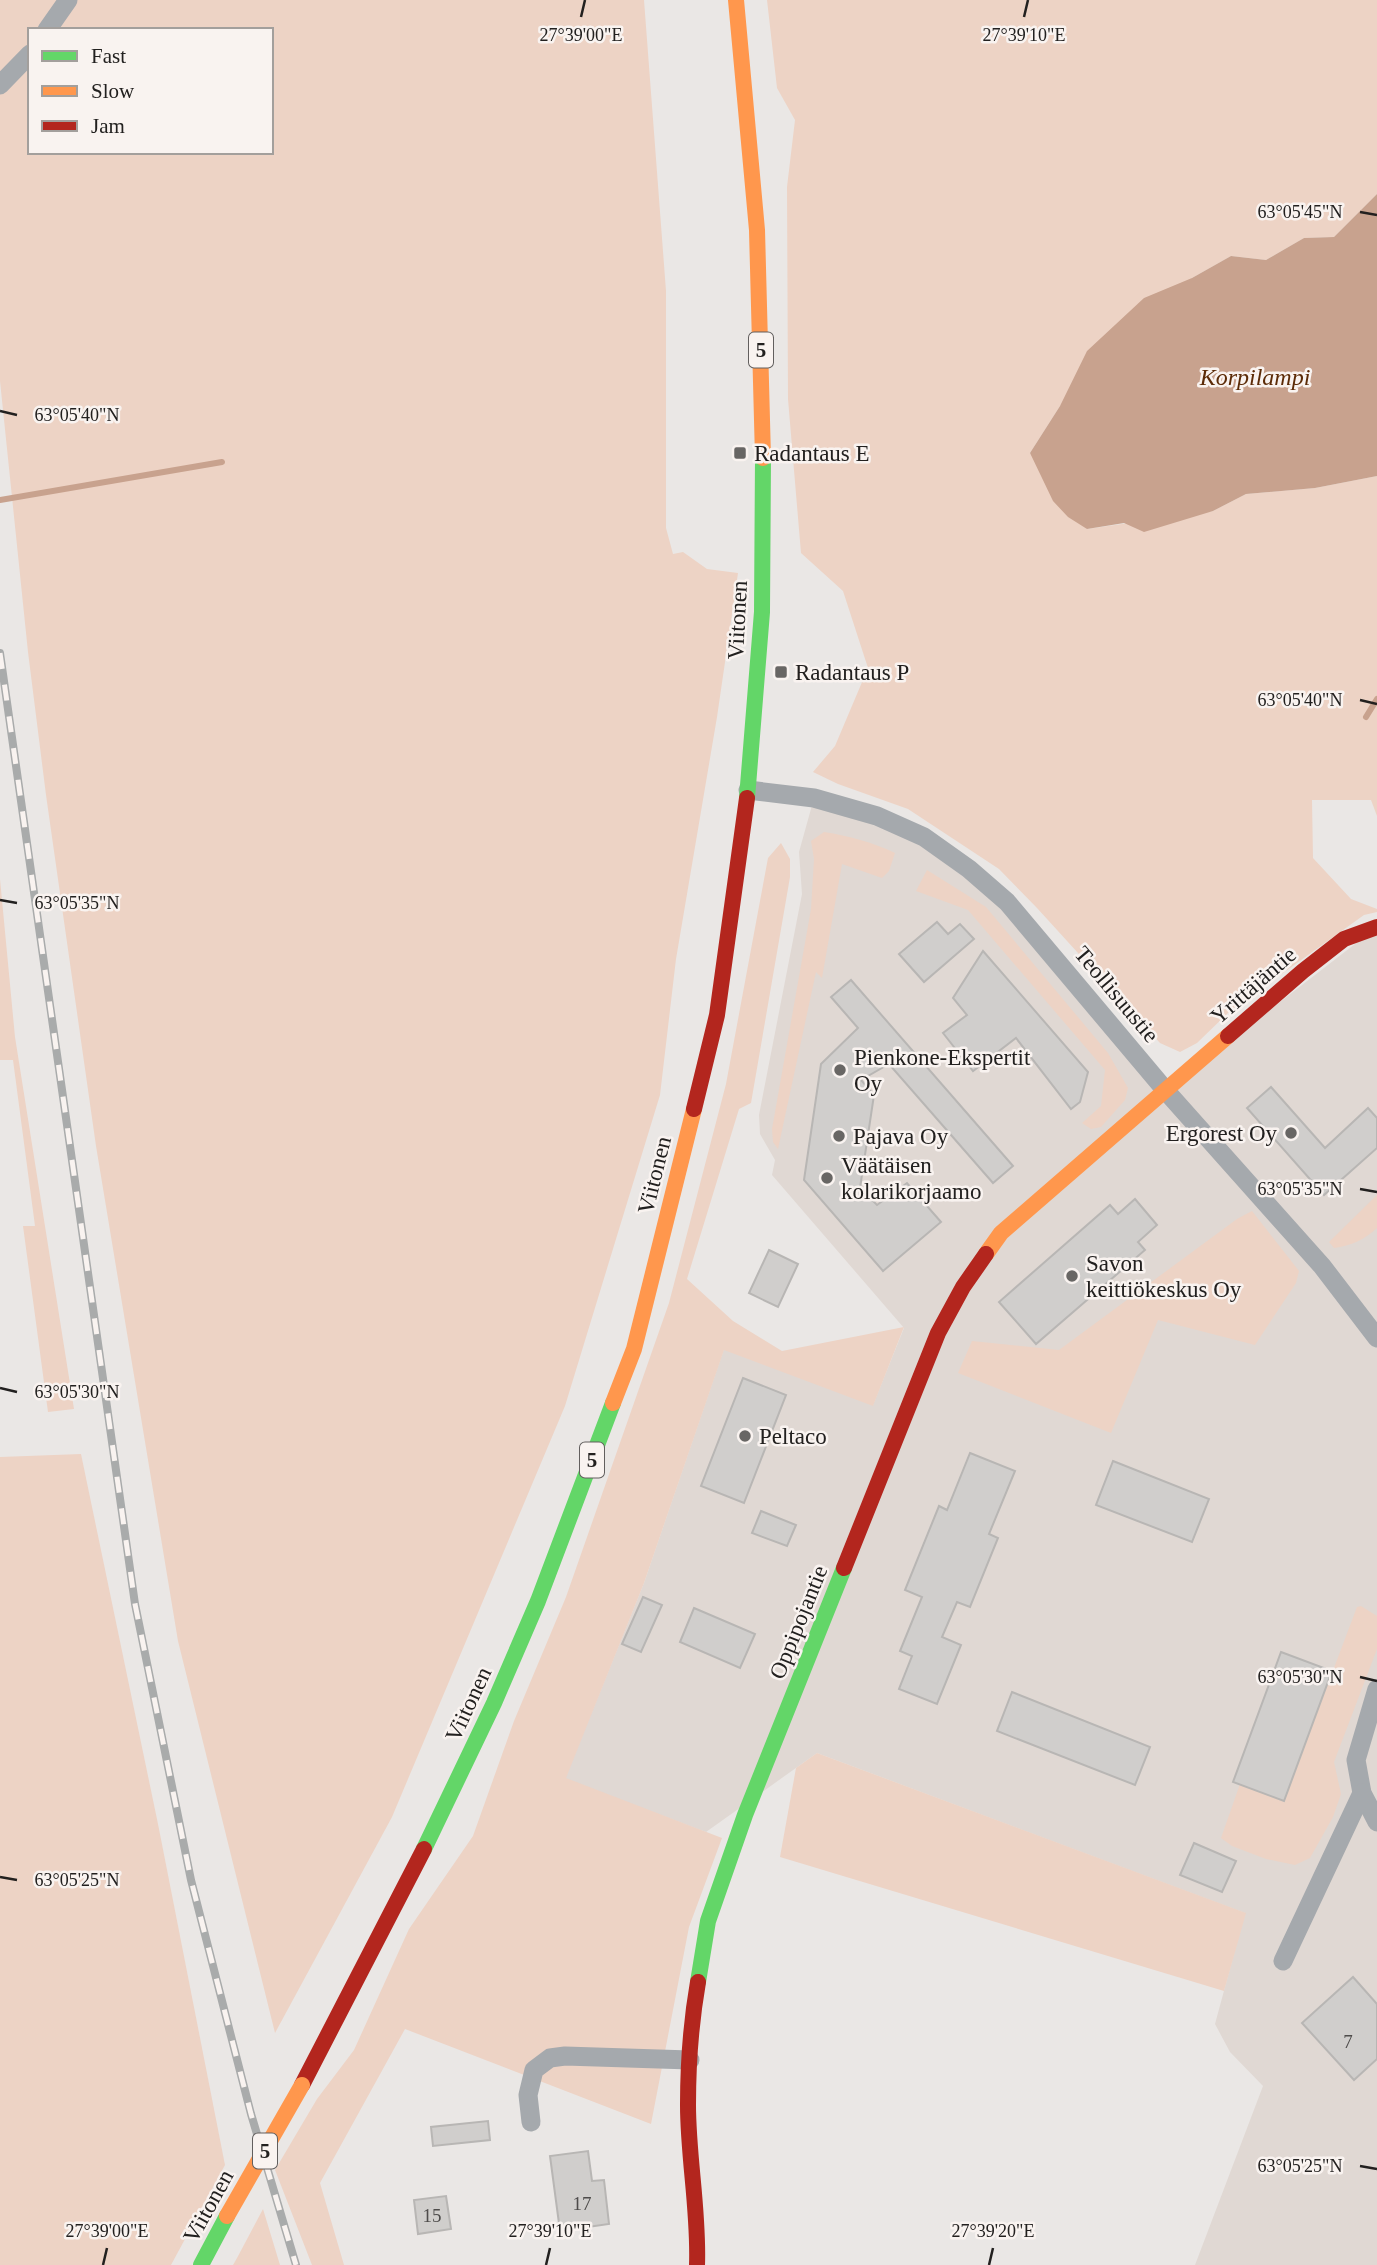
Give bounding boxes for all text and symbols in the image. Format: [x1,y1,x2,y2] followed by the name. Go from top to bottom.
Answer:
[540,25,622,45] text: 27°39'00"E
[983,25,1065,45] text: 27°39'10"E
[28,28,273,154] legend
[91,44,126,68] text: Fast
[91,79,135,103] text: Slow
[91,114,125,138] text: Jam
[1258,202,1342,222] text: 63°05'45"N
[749,332,773,368] road number: 5
[1199,364,1310,390] water label: Korpilampi
[35,405,119,425] text: 63°05'40"N
[754,441,870,466] place label: Radantaus E
[732,445,748,461] marker: Radantaus E
[723,579,752,660] street label: Viitonen
[795,660,909,685] place label: Radantaus P
[773,664,789,680] marker: Radantaus P
[1258,690,1342,710] text: 63°05'40"N
[35,893,119,913] text: 63°05'35"N
[1069,941,1164,1047] street label: Teollisuustie
[1206,942,1301,1029] street label: Yrittäjäntie
[854,1045,1031,1096] place label: Pienkone-Ekspertit Oy
[832,1062,848,1078] marker: Pienkone-Ekspertit Oy
[1166,1121,1277,1146] place label: Ergorest Oy
[853,1124,949,1149] place label: Pajava Oy
[1283,1125,1299,1141] marker: Ergorest Oy
[831,1128,847,1144] marker: Pajava Oy
[633,1133,676,1217] street label: Viitonen
[841,1153,982,1204] place label: Väätäisen kolarikorjaamo
[819,1170,835,1186] marker: Väätäisen kolarikorjaamo
[1258,1179,1342,1199] text: 63°05'35"N
[1086,1251,1242,1302] place label: Savon keittiökeskus Oy
[1064,1268,1080,1284] marker: Savon keittiökeskus Oy
[35,1382,119,1402] text: 63°05'30"N
[759,1424,827,1449] place label: Peltaco
[737,1428,753,1444] marker: Peltaco
[580,1442,604,1478] road number: 5
[764,1562,833,1683] street label: Oppipojantie
[440,1663,497,1745] street label: Viitonen
[1258,1667,1342,1687] text: 63°05'30"N
[35,1870,119,1890] text: 63°05'25"N
[1343,2031,1353,2052] house number: 7
[253,2134,277,2168] road number: 5
[1258,2156,1342,2176] text: 63°05'25"N
[178,2165,239,2247] street label: Viitonen
[573,2193,592,2214] house number: 17
[423,2205,442,2226] house number: 15
[66,2221,148,2241] text: 27°39'00"E
[509,2221,591,2241] text: 27°39'10"E
[952,2221,1034,2241] text: 27°39'20"E

